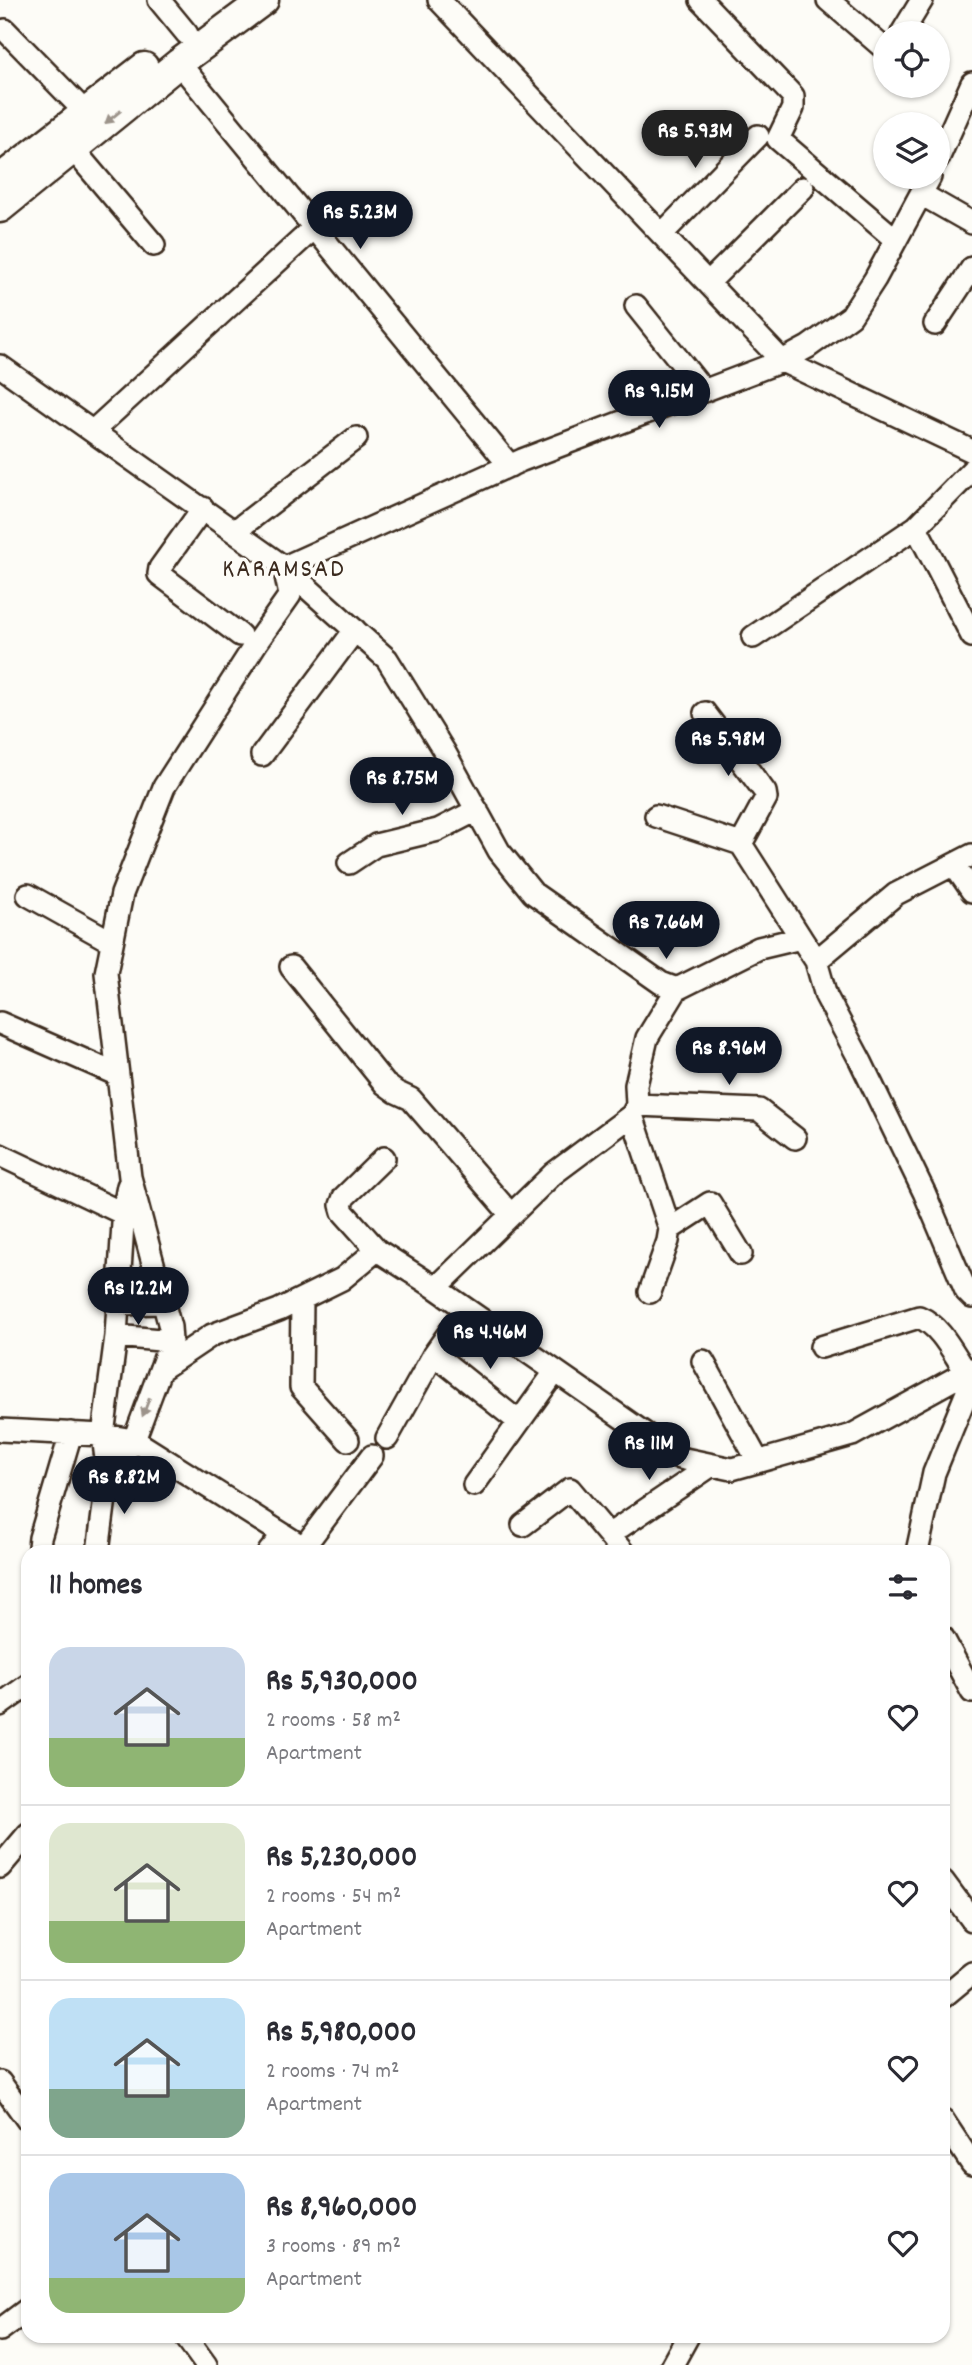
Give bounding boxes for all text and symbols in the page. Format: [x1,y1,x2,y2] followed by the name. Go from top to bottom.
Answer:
[873,21,950,189] map controls
[873,21,950,98] button: locate
[104,109,122,123] one-way arrow
[623,110,767,170] pin: Rs 5.93M
[873,112,950,189] button: layers
[658,116,732,149] text: Rs 5.93M
[288,191,432,251] pin: Rs 5.23M
[323,197,397,230] text: Rs 5.23M
[587,370,731,430] pin: Rs 9.15M
[624,376,694,409] text: Rs 9.15M
[222,552,346,589] district label: KARAMSAD
[656,718,800,778] pin: Rs 5.98M
[691,724,765,757] text: Rs 5.98M
[330,758,474,817] pin: Rs 8.75M
[366,763,438,796] text: Rs 8.75M
[594,902,738,961] pin: Rs 7.66M
[629,907,703,940] text: Rs 7.66M
[657,1028,801,1087] pin: Rs 8.96M
[692,1033,766,1066] text: Rs 8.96M
[66,1268,210,1327] pin: Rs 12.2M
[104,1273,172,1306] text: Rs 12.2M
[418,1312,562,1371] pin: Rs 4.46M
[453,1317,527,1350] text: Rs 4.46M
[140,1396,151,1417] one-way arrow
[592,1422,706,1482] pin: Rs 11M
[624,1428,674,1461] text: Rs 11M
[52,1456,196,1516] pin: Rs 8.82M
[88,1462,160,1495] text: Rs 8.82M
[49,1566,143,1609] text: 11 homes
[884,1568,922,1606] icon: filters
[266,1662,418,1705] text: Rs 5,930,000
[105,1675,189,1759] icon: home
[884,1698,922,1736] icon: heart
[266,1705,401,1738] text: 2 rooms · 58 m²
[266,1738,362,1771] text: Apartment
[266,1838,417,1881] text: Rs 5,230,000
[105,1851,189,1935] icon: home
[884,1874,922,1912] icon: heart
[266,1881,401,1914] text: 2 rooms · 54 m²
[266,1914,362,1947] text: Apartment
[266,2013,417,2056] text: Rs 5,980,000
[105,2026,189,2110] icon: home
[884,2049,922,2087] icon: heart
[266,2056,399,2089] text: 2 rooms · 74 m²
[266,2089,362,2122] text: Apartment
[266,2188,417,2231] text: Rs 8,960,000
[105,2201,189,2285] icon: home
[884,2224,922,2262] icon: heart
[266,2231,401,2264] text: 3 rooms · 89 m²
[266,2264,362,2297] text: Apartment

